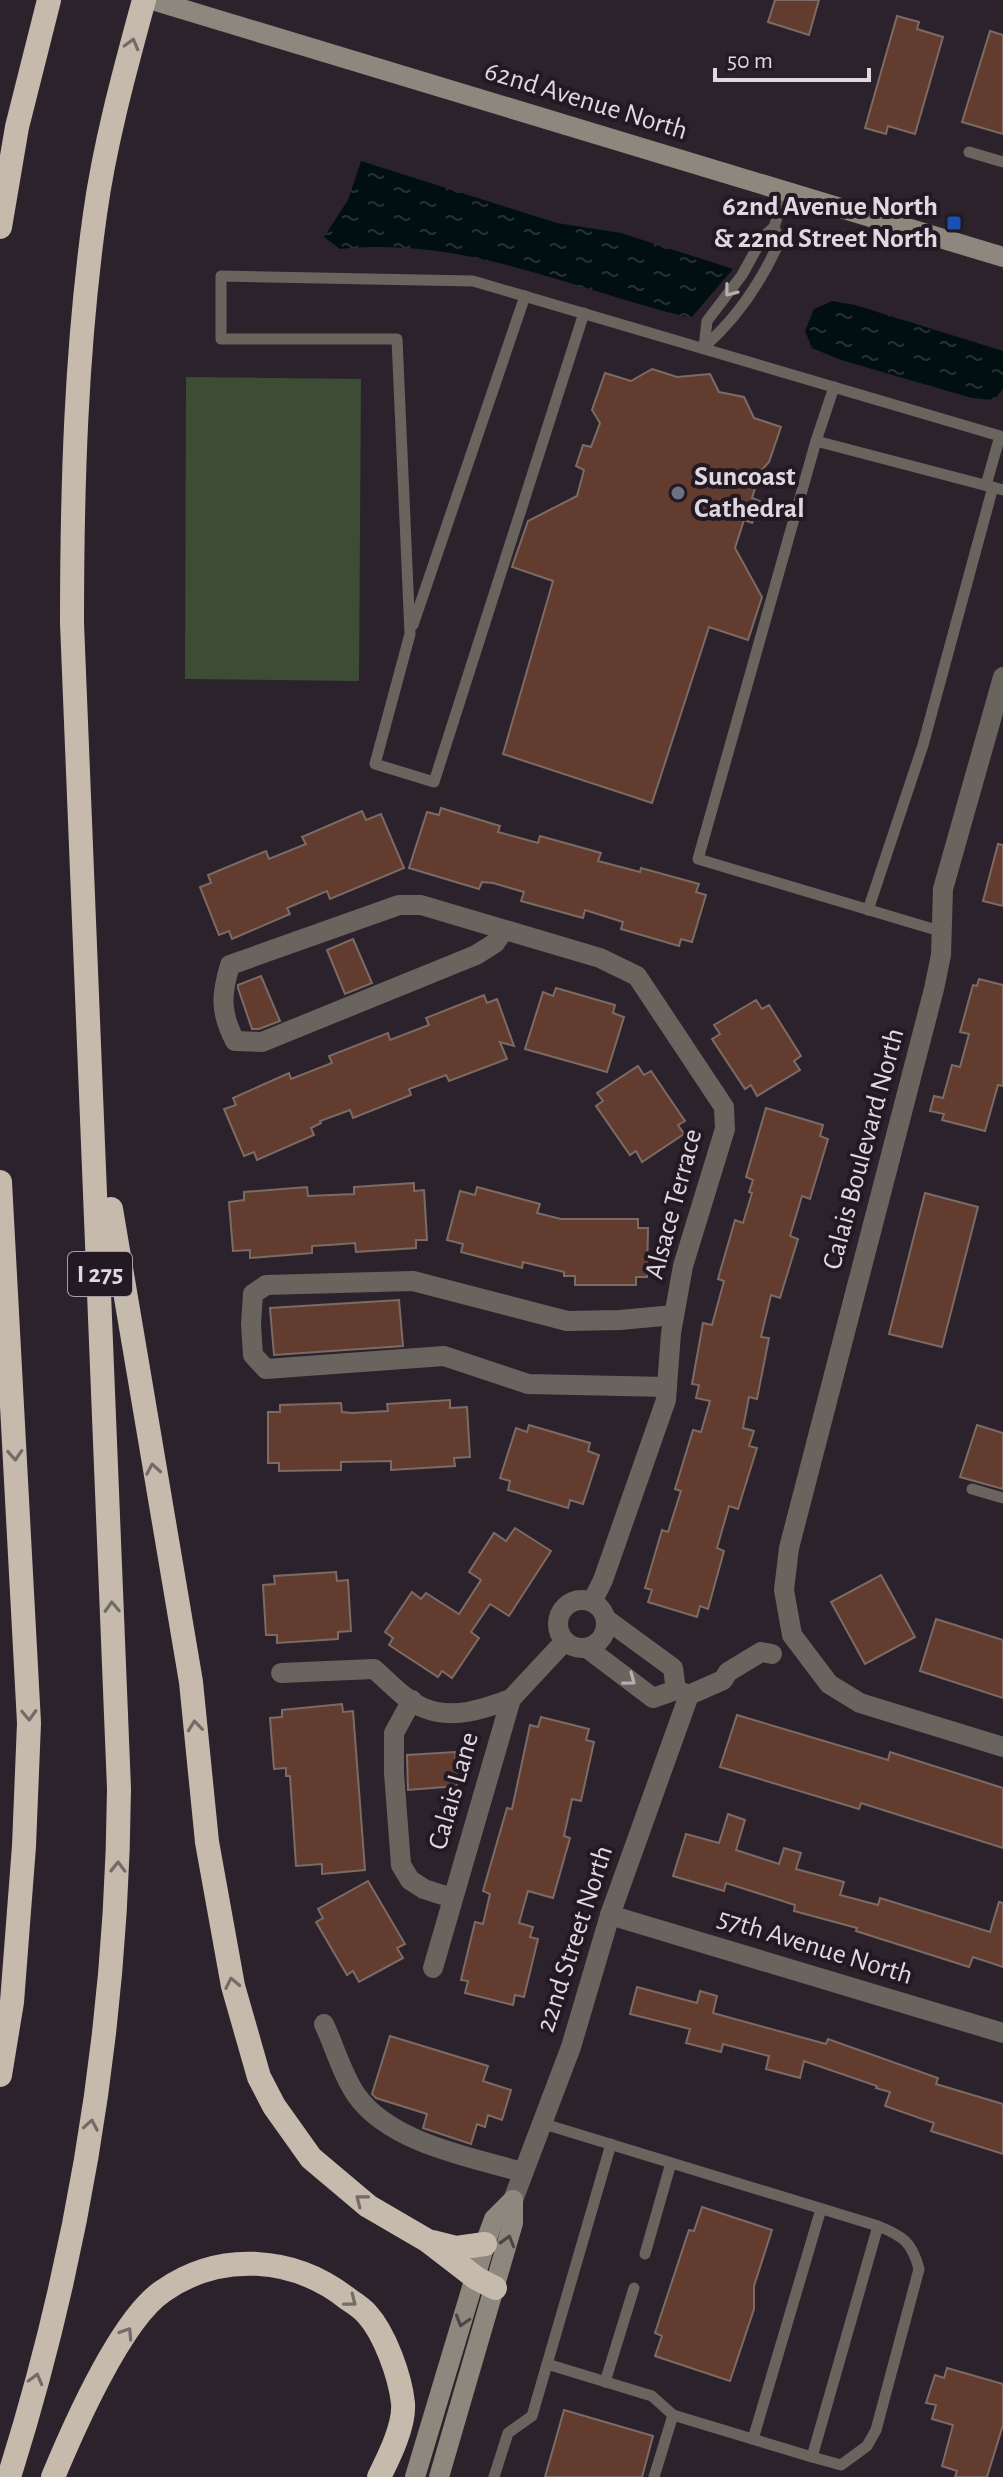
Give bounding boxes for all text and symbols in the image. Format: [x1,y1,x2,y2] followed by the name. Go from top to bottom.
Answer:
[715,32,869,82] scale bar
[123,37,139,51] one-way arrow
[727,49,773,73] text: 50 m
[481,57,691,145] street label: 62nd Avenue North
[714,193,938,253] place label: 62nd Avenue North & 22nd Street North
[945,214,963,232] marker: 62nd Avenue North & 22nd Street North
[726,282,740,297] one-way arrow
[694,463,805,523] place label: Suncoast Cathedral
[669,484,687,502] marker: Suncoast Cathedral
[818,1025,910,1273] street label: Calais Boulevard North
[641,1126,707,1282] street label: Alsace Terrace
[68,1252,132,1296] road number: I 275
[6,1449,23,1462] one-way arrow
[146,1462,163,1476] one-way arrow
[104,1600,121,1613] one-way arrow
[621,1671,635,1685] one-way arrow
[20,1709,37,1722] one-way arrow
[187,1719,204,1732] one-way arrow
[424,1729,484,1853] street label: Calais Lane
[532,1842,618,2036] street label: 22nd Street North
[110,1860,127,1873] one-way arrow
[714,1904,916,1990] street label: 57th Avenue North
[225,1976,242,1990] one-way arrow
[81,2118,98,2132] one-way arrow
[356,2195,370,2210] one-way arrow
[499,2235,515,2249] one-way arrow
[342,2291,356,2306] one-way arrow
[455,2314,471,2328] one-way arrow
[117,2328,132,2342] one-way arrow
[27,2372,44,2386] one-way arrow

